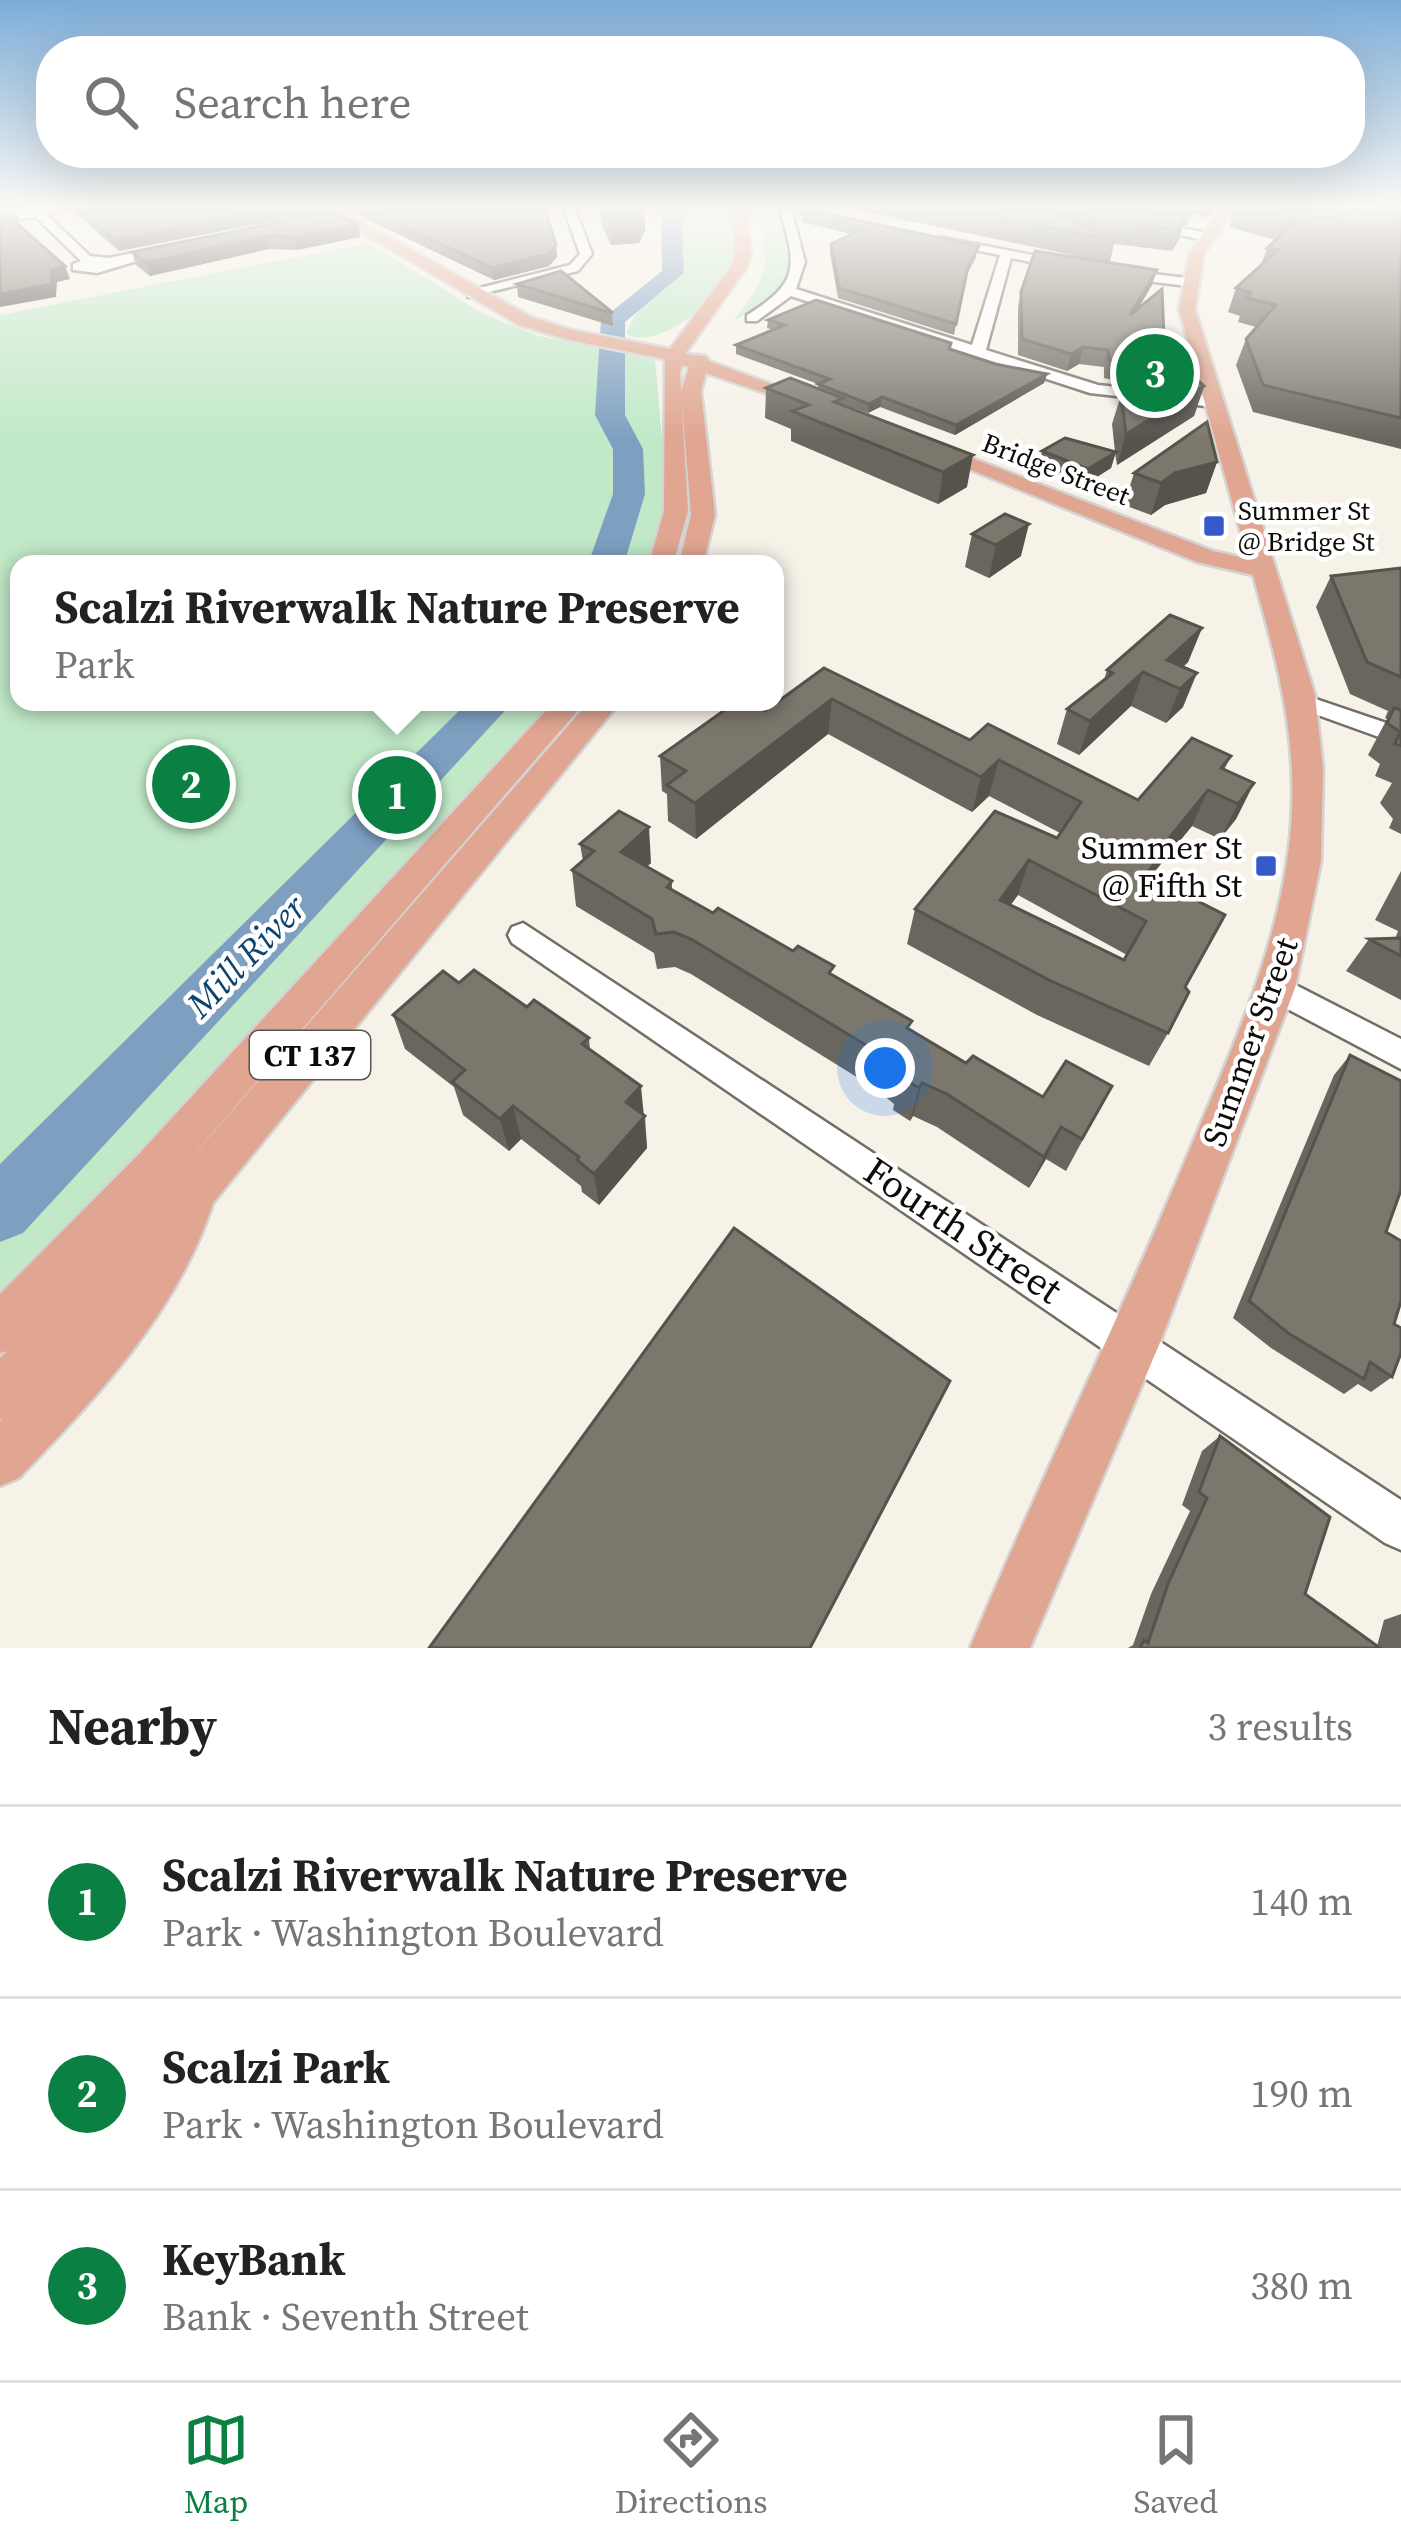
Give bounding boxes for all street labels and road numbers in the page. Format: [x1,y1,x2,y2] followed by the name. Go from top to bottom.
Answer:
[977,424,1135,514] street label: Bridge Street
[1191,931,1309,1153] street label: Summer Street
[250,1031,370,1079] road number: CT 137
[854,1144,1073,1316] street label: Fourth Street

